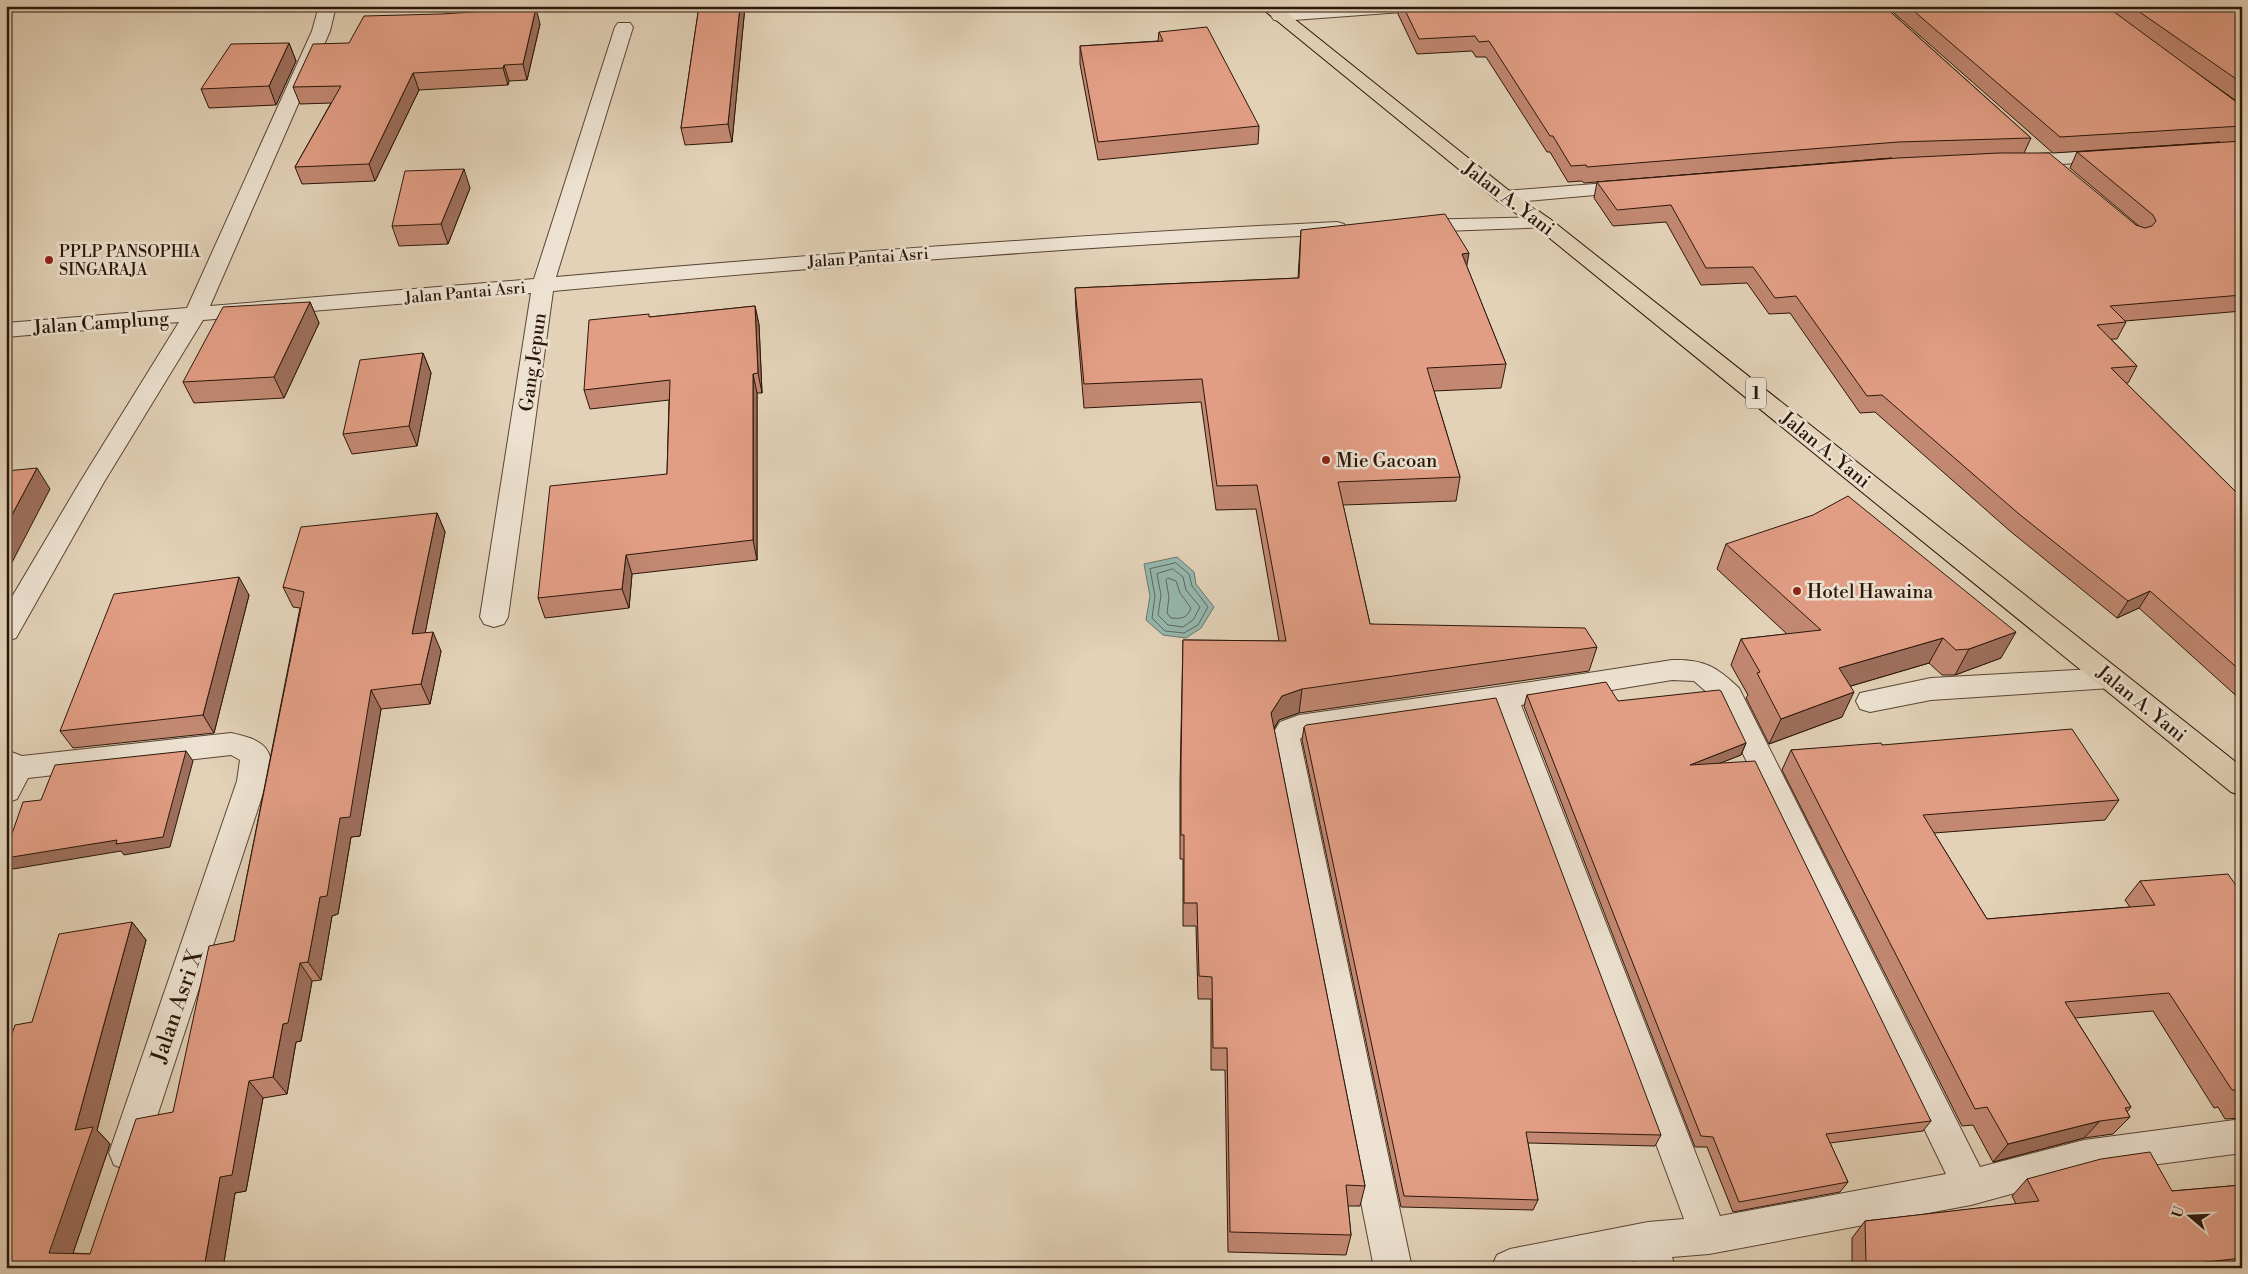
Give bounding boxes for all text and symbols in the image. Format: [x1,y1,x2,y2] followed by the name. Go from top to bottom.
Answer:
[1457,156,1559,241] street label: Jalan A. Yani
[59,242,202,280] place label: PPLP PANSOPHIA SINGARAJA
[806,244,929,272] street label: Jalan Pantai Asri
[43,254,55,266] marker: PPLP PANSOPHIA SINGARAJA
[403,278,526,308] street label: Jalan Pantai Asri
[31,306,170,340] street label: Jalan Camplung
[514,311,552,413] street label: Gang Jepun
[1746,378,1766,408] road number: 1
[1775,406,1875,493] street label: Jalan A. Yani
[1336,449,1437,473] place label: Mie Gacoan
[1320,454,1332,466] marker: Mie Gacoan
[1807,580,1934,604] place label: Hotel Hawaina
[1791,585,1803,597] marker: Hotel Hawaina
[2091,660,2191,747] street label: Jalan A. Yani
[145,946,210,1067] street label: Jalan Asri X
[2166,1192,2216,1242] north arrow
[2168,1204,2189,1220] text: U

